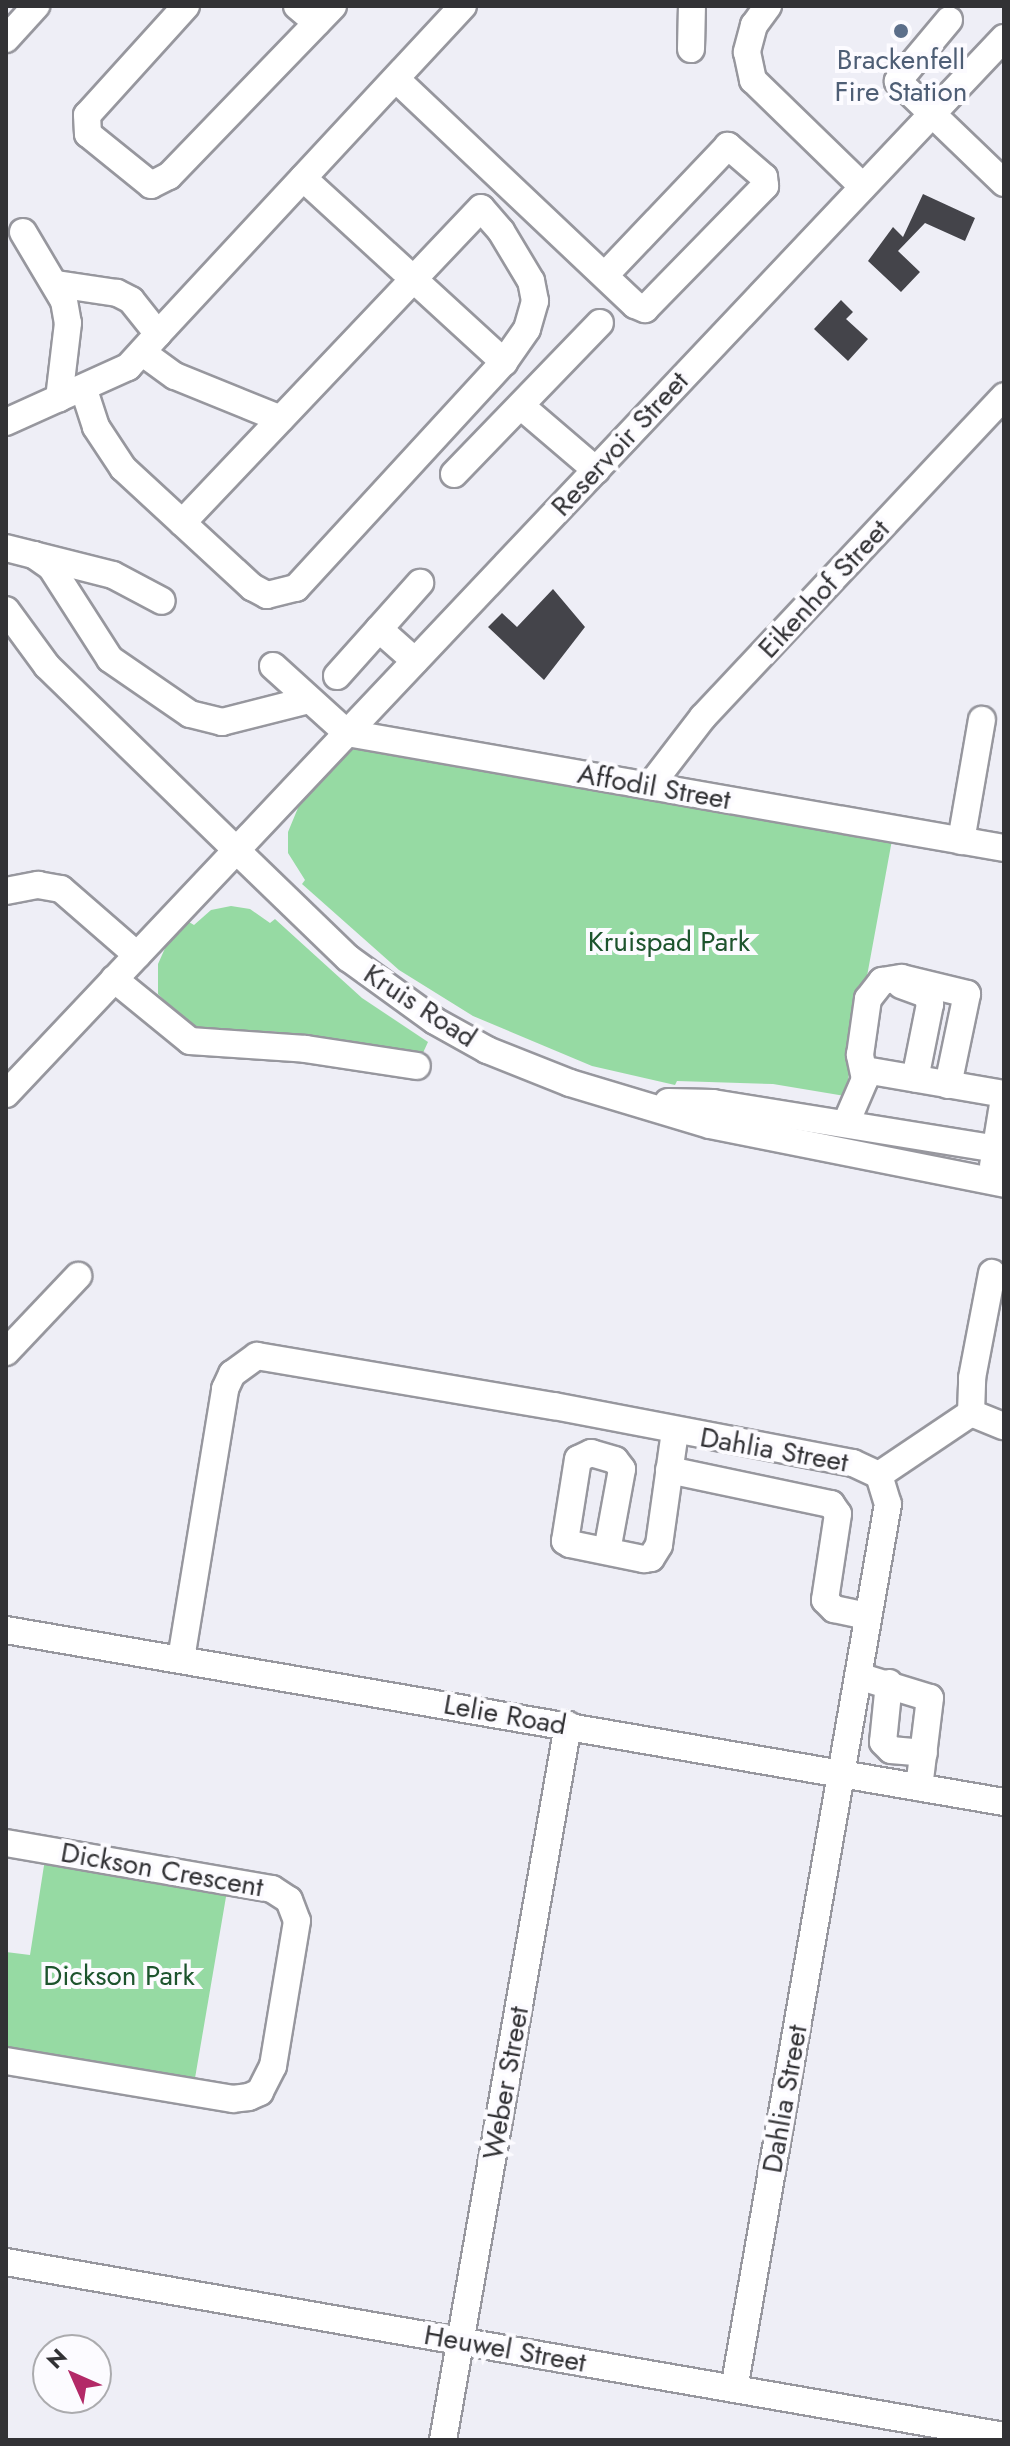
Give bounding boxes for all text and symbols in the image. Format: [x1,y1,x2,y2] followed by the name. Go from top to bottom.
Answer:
[892,22,910,40] marker: Brackenfell Fire Station
[835,43,967,109] place label: Brackenfell Fire Station
[544,365,696,523] street label: Reservoir Street
[751,513,897,665] street label: Eikenhof Street
[575,757,733,817] street label: Affodil Street
[588,925,750,959] park label: Kruispad Park
[357,957,483,1055] street label: Kruis Road
[697,1420,851,1480] street label: Dahlia Street
[441,1688,569,1742] street label: Lelie Road
[58,1836,266,1904] street label: Dickson Crescent
[43,1959,195,1993] park label: Dickson Park
[476,2004,536,2162] street label: Weber Street
[755,2022,815,2176] street label: Dahlia Street
[421,2318,589,2380] street label: Heuwel Street
[32,2334,112,2414] north arrow
[39,2341,74,2376] text: N

